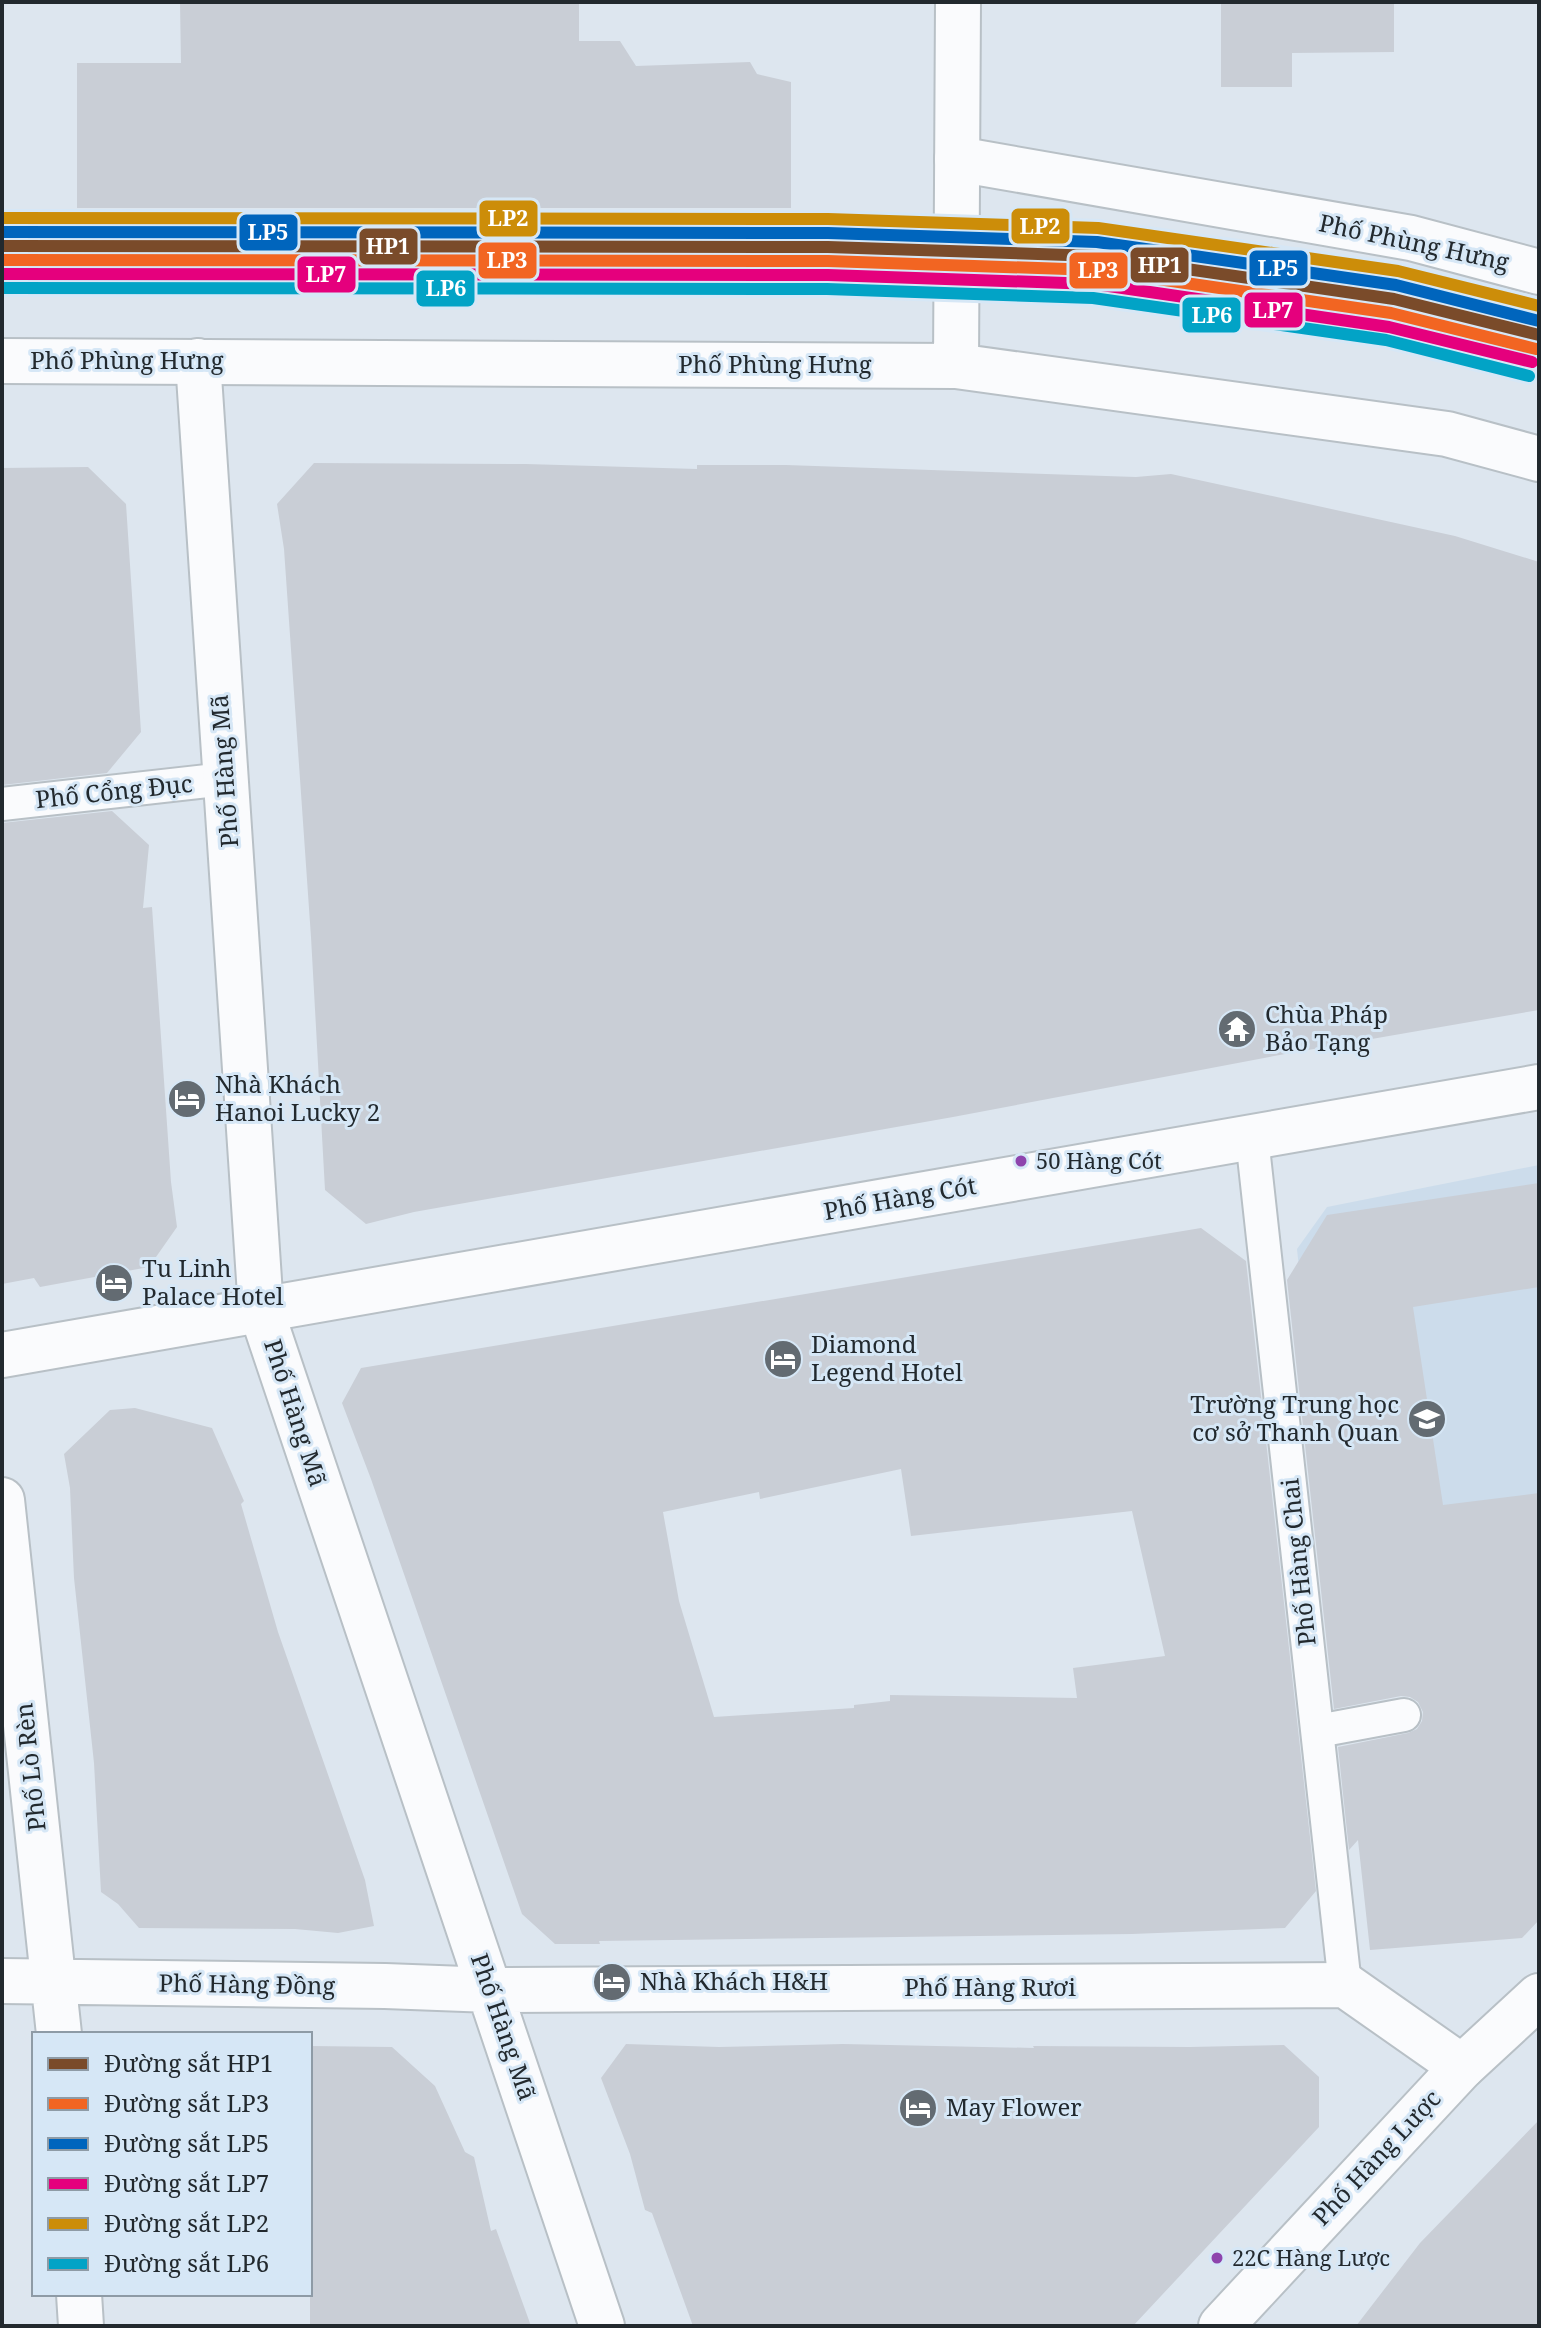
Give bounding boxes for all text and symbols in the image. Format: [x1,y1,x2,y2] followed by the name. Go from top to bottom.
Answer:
[478,199,539,238] line badge: LP2
[488,202,528,232] text: LP2
[1316,205,1512,278] street label: Phố Phùng Hưng
[1010,207,1071,245] line badge: LP2
[1020,210,1060,240] text: LP2
[238,213,299,252] line badge: LP5
[248,216,288,246] text: LP5
[358,227,419,266] line badge: HP1
[366,230,410,260] text: HP1
[477,241,538,280] line badge: LP3
[487,244,527,274] text: LP3
[1129,246,1190,284] line badge: HP1
[1138,249,1182,279] text: HP1
[1248,249,1309,287] line badge: LP5
[1068,251,1129,290] line badge: LP3
[1258,252,1298,282] text: LP5
[1078,254,1118,284] text: LP3
[296,255,357,294] line badge: LP7
[306,258,346,288] text: LP7
[415,269,476,308] line badge: LP6
[426,272,466,302] text: LP6
[1243,291,1304,329] line badge: LP7
[1253,294,1293,324] text: LP7
[1181,296,1242,334] line badge: LP6
[1192,299,1232,329] text: LP6
[30,343,224,376] street label: Phố Phùng Hưng
[678,347,872,380] street label: Phố Phùng Hưng
[202,694,245,849] street label: Phố Hàng Mã
[34,766,194,815] street label: Phố Cổng Đục
[1265,997,1388,1058] place label: Chùa Pháp Bảo Tạng
[1216,1008,1258,1050] temple icon: Chùa Pháp Bảo Tạng
[215,1067,380,1128] place label: Nhà Khách Hanoi Lucky 2
[166,1078,208,1120] hotel icon: Nhà Khách Hanoi Lucky 2
[1036,1145,1162,1175] place label: 50 Hàng Cót
[1013,1153,1029,1169] marker: 50 Hàng Cót
[821,1168,978,1227] street label: Phố Hàng Cót
[142,1251,284,1312] place label: Tu Linh Palace Hotel
[93,1262,135,1304] hotel icon: Tu Linh Palace Hotel
[811,1327,963,1388] place label: Diamond Legend Hotel
[257,1335,336,1490] street label: Phố Hàng Mã
[762,1338,804,1380] hotel icon: Diamond Legend Hotel
[1190,1387,1399,1448] place label: Trường Trung học cơ sở Thanh Quan
[1406,1398,1448,1440] school or university icon: Trường Trung học cơ sở Thanh Quan
[1272,1476,1323,1648] street label: Phố Hàng Chai
[6,1701,53,1833] street label: Phố Lò Rèn
[464,1949,545,2104] street label: Phố Hàng Mã
[591,1961,633,2003] hotel icon: Nhà Khách H&H
[640,1964,828,1997] place label: Nhà Khách H&H
[158,1965,336,2002] street label: Phố Hàng Đồng
[904,1970,1076,2003] street label: Phố Hàng Rươi
[32,2032,312,2296] legend
[104,2046,273,2079] text: Đường sắt HP1
[1304,2082,1447,2232] street label: Phố Hàng Lược
[104,2086,269,2119] text: Đường sắt LP3
[897,2087,939,2129] hotel icon: May Flower
[946,2090,1082,2123] place label: May Flower
[104,2126,269,2159] text: Đường sắt LP5
[104,2166,269,2199] text: Đường sắt LP7
[104,2206,269,2239] text: Đường sắt LP2
[1232,2242,1390,2272] place label: 22C Hàng Lược
[104,2246,269,2279] text: Đường sắt LP6
[1209,2250,1225,2266] marker: 22C Hàng Lược

